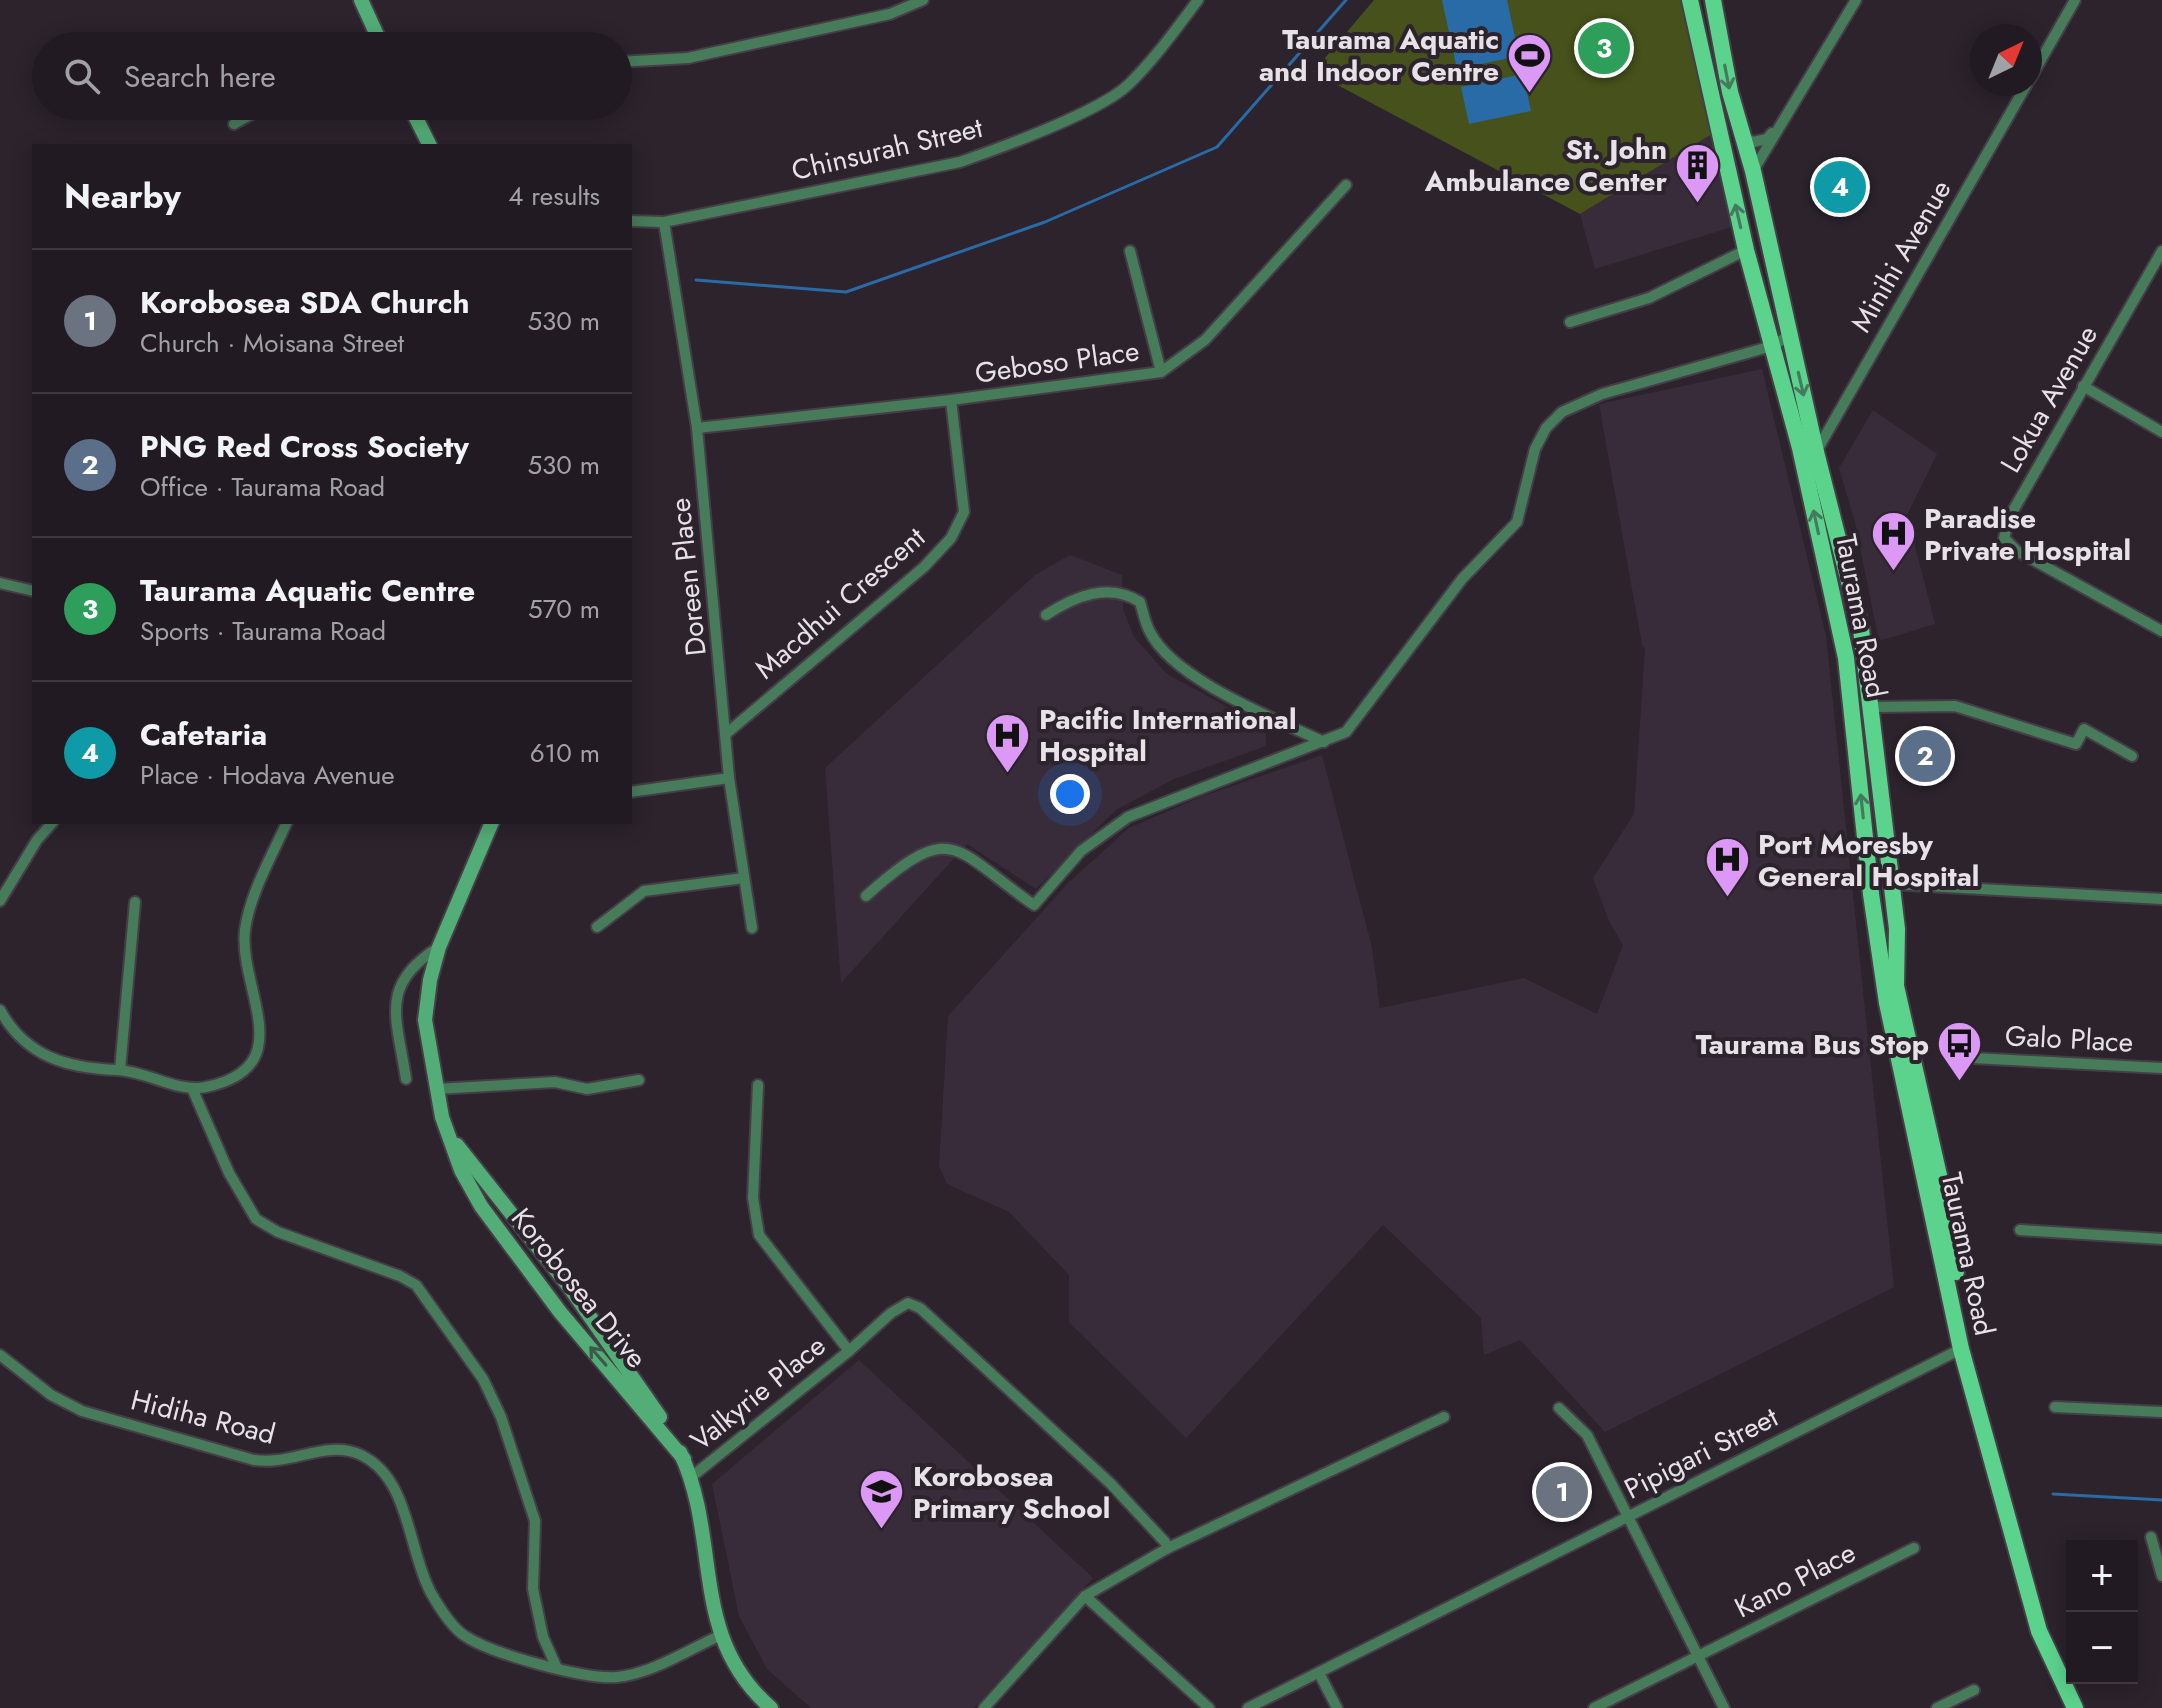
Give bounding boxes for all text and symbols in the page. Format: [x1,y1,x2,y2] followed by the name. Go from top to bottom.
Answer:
[1578,18,1630,78] pin: 3
[1259,19,1499,92] place label: Taurama Aquatic and Indoor Centre
[1970,24,2042,96] north arrow
[1506,31,1554,94] sports icon: Taurama Aquatic and Indoor Centre
[32,32,632,120] search box
[60,54,104,98] icon: search
[124,55,276,98] text: Search here
[1721,63,1736,89] one-way arrow
[787,107,987,191] street label: Chinsurah Street
[1424,129,1667,202] place label: St. John Ambulance Center
[1674,141,1722,204] building icon: St. John Ambulance Center
[1814,157,1866,217] pin: 4
[64,172,181,221] text: Nearby
[1841,172,1961,340] street label: Minihi Avenue
[508,177,600,215] text: 4 results
[1730,203,1745,229] one-way arrow
[140,281,470,324] text: Korobosea SDA Church
[83,302,97,340] text: 1
[527,302,600,340] text: 530 m
[1990,318,2108,480] street label: Lokua Avenue
[140,324,404,362] text: Church · Moisana Street
[972,330,1142,394] street label: Geboso Place
[1794,370,1809,396] one-way arrow
[140,425,469,468] text: PNG Red Cross Society
[81,446,99,484] text: 2
[527,446,600,484] text: 530 m
[140,468,385,506] text: Office · Taurama Road
[659,496,717,658] street label: Doreen Place
[1924,498,2131,571] place label: Paradise Private Hospital
[1808,509,1823,535] one-way arrow
[1869,510,1917,573] hospital icon: Paradise Private Hospital
[746,517,934,689] street label: Macdhui Crescent
[1825,531,1897,701] street label: Taurama Road
[140,569,475,612] text: Taurama Aquatic Centre
[82,590,98,628] text: 3
[528,590,600,628] text: 570 m
[140,612,386,650] text: Sports · Taurama Road
[1039,699,1296,772] place label: Pacific International Hospital
[984,711,1032,774] hospital icon: Pacific International Hospital
[140,713,267,756] text: Cafetaria
[1899,726,1951,786] pin: 2
[81,734,99,772] text: 4
[530,734,600,772] text: 610 m
[140,756,395,794] text: Place · Hodava Avenue
[1050,774,1090,814] your location
[1855,793,1870,820] one-way arrow
[1758,824,1979,897] place label: Port Moresby General Hospital
[1703,836,1751,899] hospital icon: Port Moresby General Hospital
[2004,1015,2134,1063] street label: Galo Place
[1936,1020,1984,1083] bus stop icon: Taurama Bus Stop
[1696,1024,1929,1065] place label: Taurama Bus Stop
[1931,1169,2005,1339] street label: Taurama Road
[501,1199,657,1377] street label: Korobosea Drive
[682,1326,834,1460] street label: Valkyrie Place
[589,1346,607,1367] one-way arrow
[126,1379,280,1455] street label: Hidiha Road
[1617,1397,1785,1509] street label: Pipigari Street
[913,1456,1110,1529] place label: Korobosea Primary School
[1536,1462,1588,1522] pin: 1
[858,1468,906,1531] school or university icon: Korobosea Primary School
[1727,1532,1863,1628] street label: Kano Place
[2066,1540,2138,1684] map controls
[2066,1540,2138,1612] button: +
[2066,1612,2138,1684] button: −

